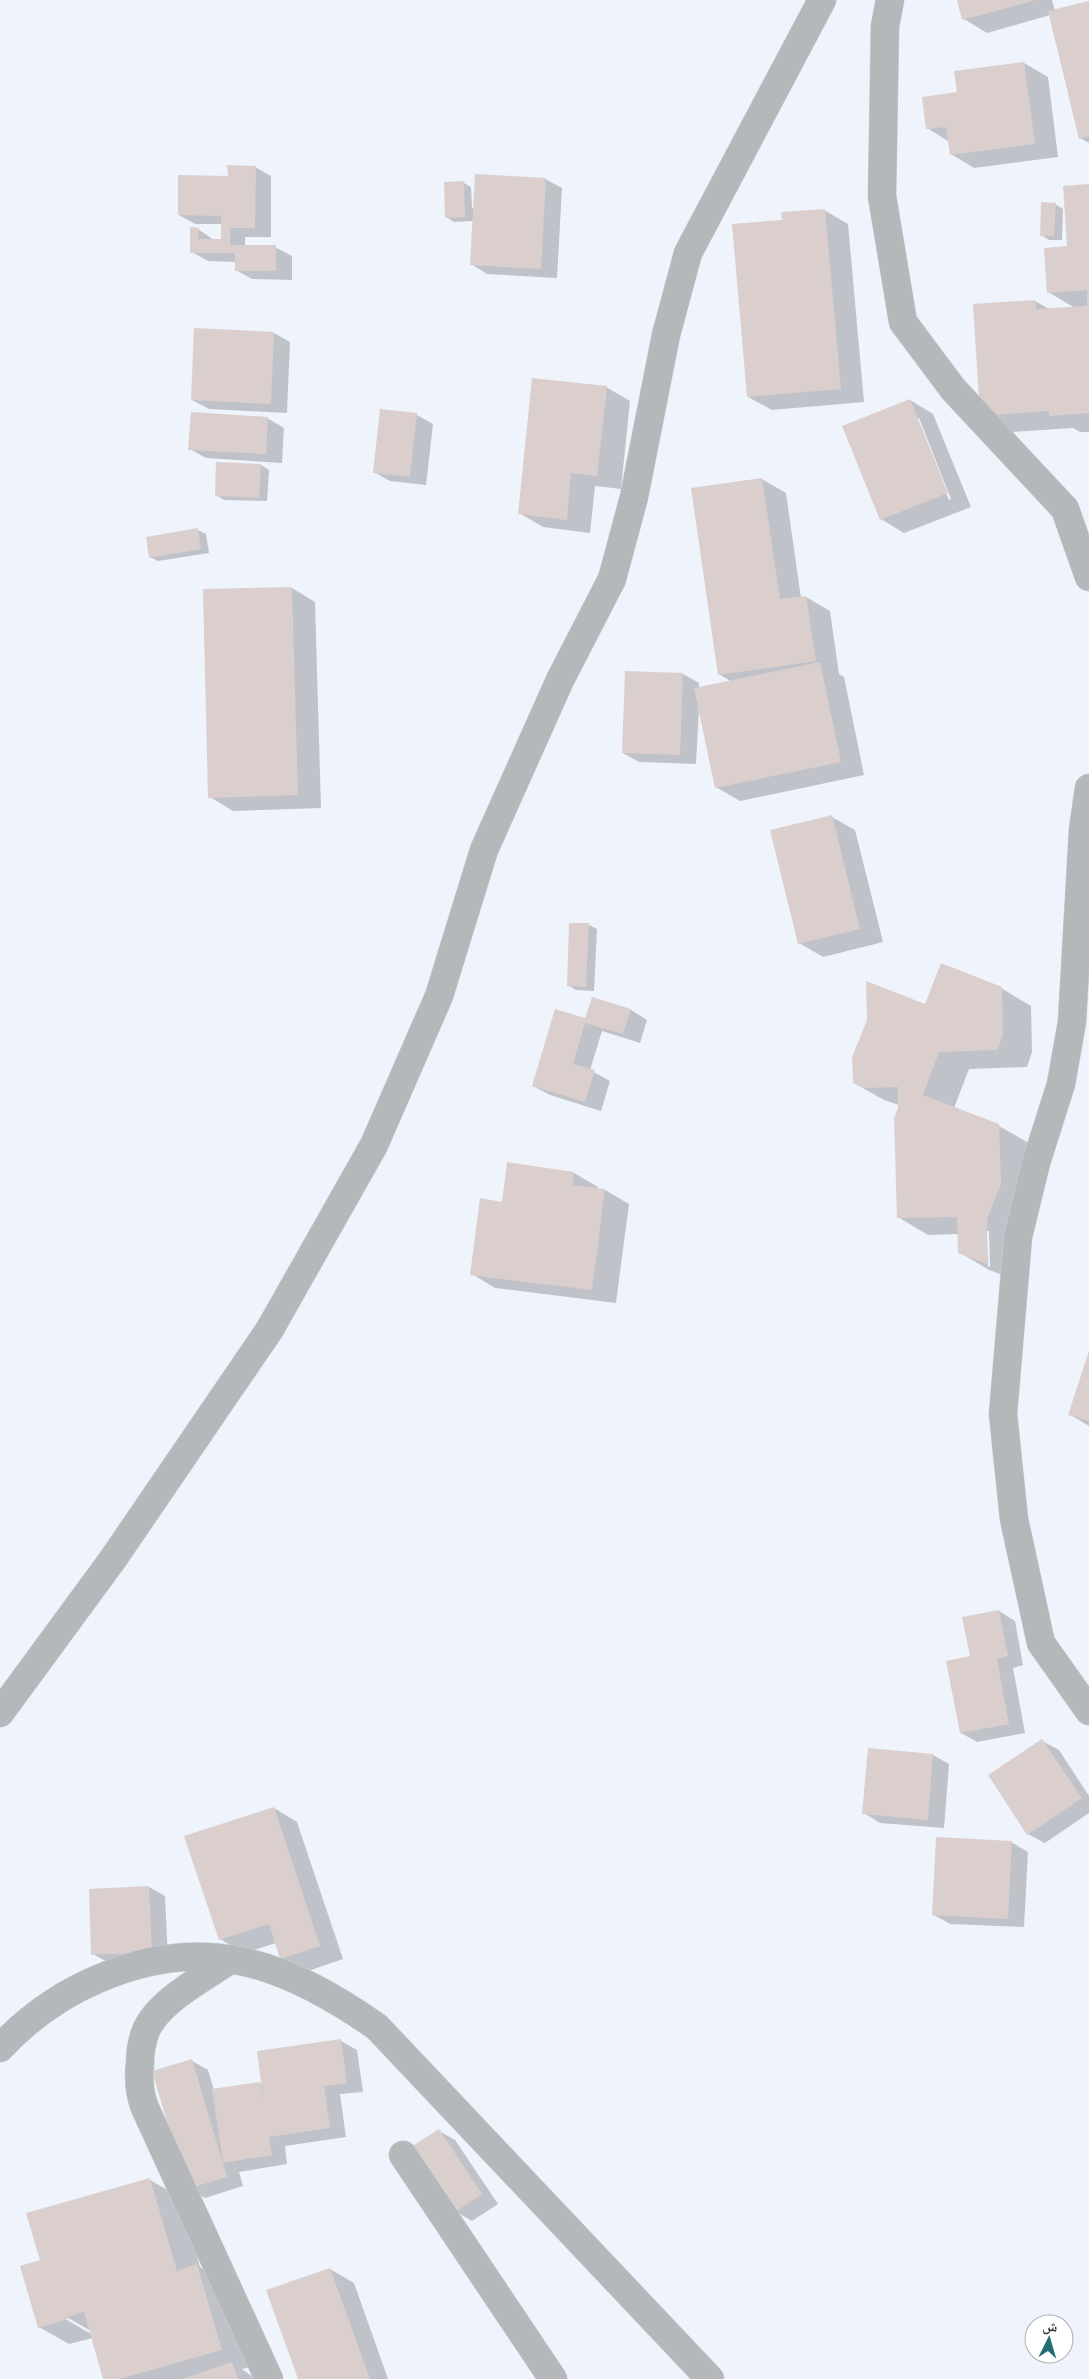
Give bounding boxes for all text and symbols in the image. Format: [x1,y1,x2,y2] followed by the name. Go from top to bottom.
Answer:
[1024,2314,1074,2364] north arrow
[1042,2315,1059,2337] text: ش

